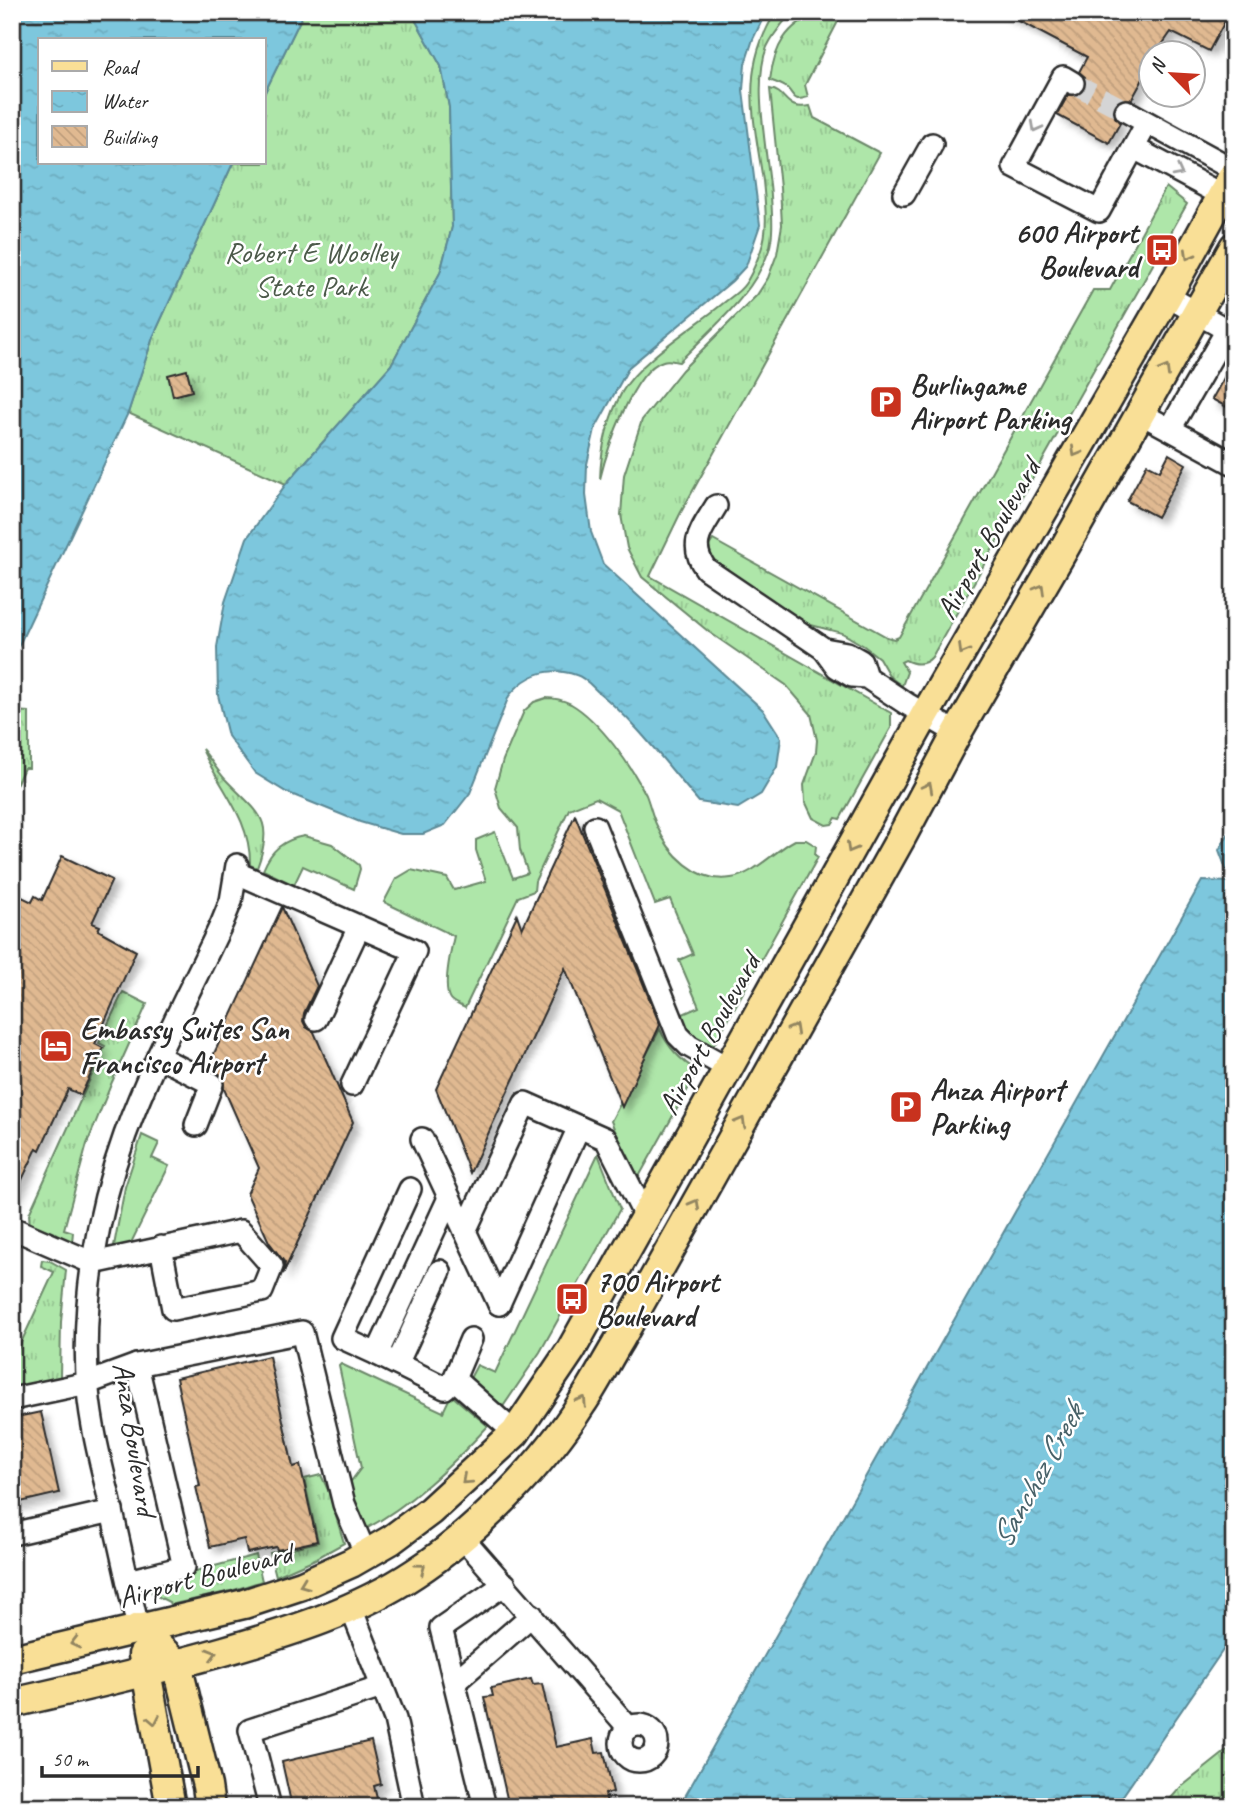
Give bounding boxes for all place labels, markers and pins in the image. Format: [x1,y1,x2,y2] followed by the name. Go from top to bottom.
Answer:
[1015,214,1143,286] place label: 600 Airport Boulevard
[1143,231,1181,269] bus stop icon: 600 Airport Boulevard
[910,366,1073,438] place label: Burlingame Airport Parking
[867,383,905,421] parking icon: Burlingame Airport Parking
[80,1010,290,1082] place label: Embassy Suites San Francisco Airport
[37,1027,75,1065] hotel icon: Embassy Suites San Francisco Airport
[930,1071,1069,1143] place label: Anza Airport Parking
[887,1088,925,1126] parking icon: Anza Airport Parking
[596,1263,722,1335] place label: 700 Airport Boulevard
[553,1280,591,1318] bus stop icon: 700 Airport Boulevard

